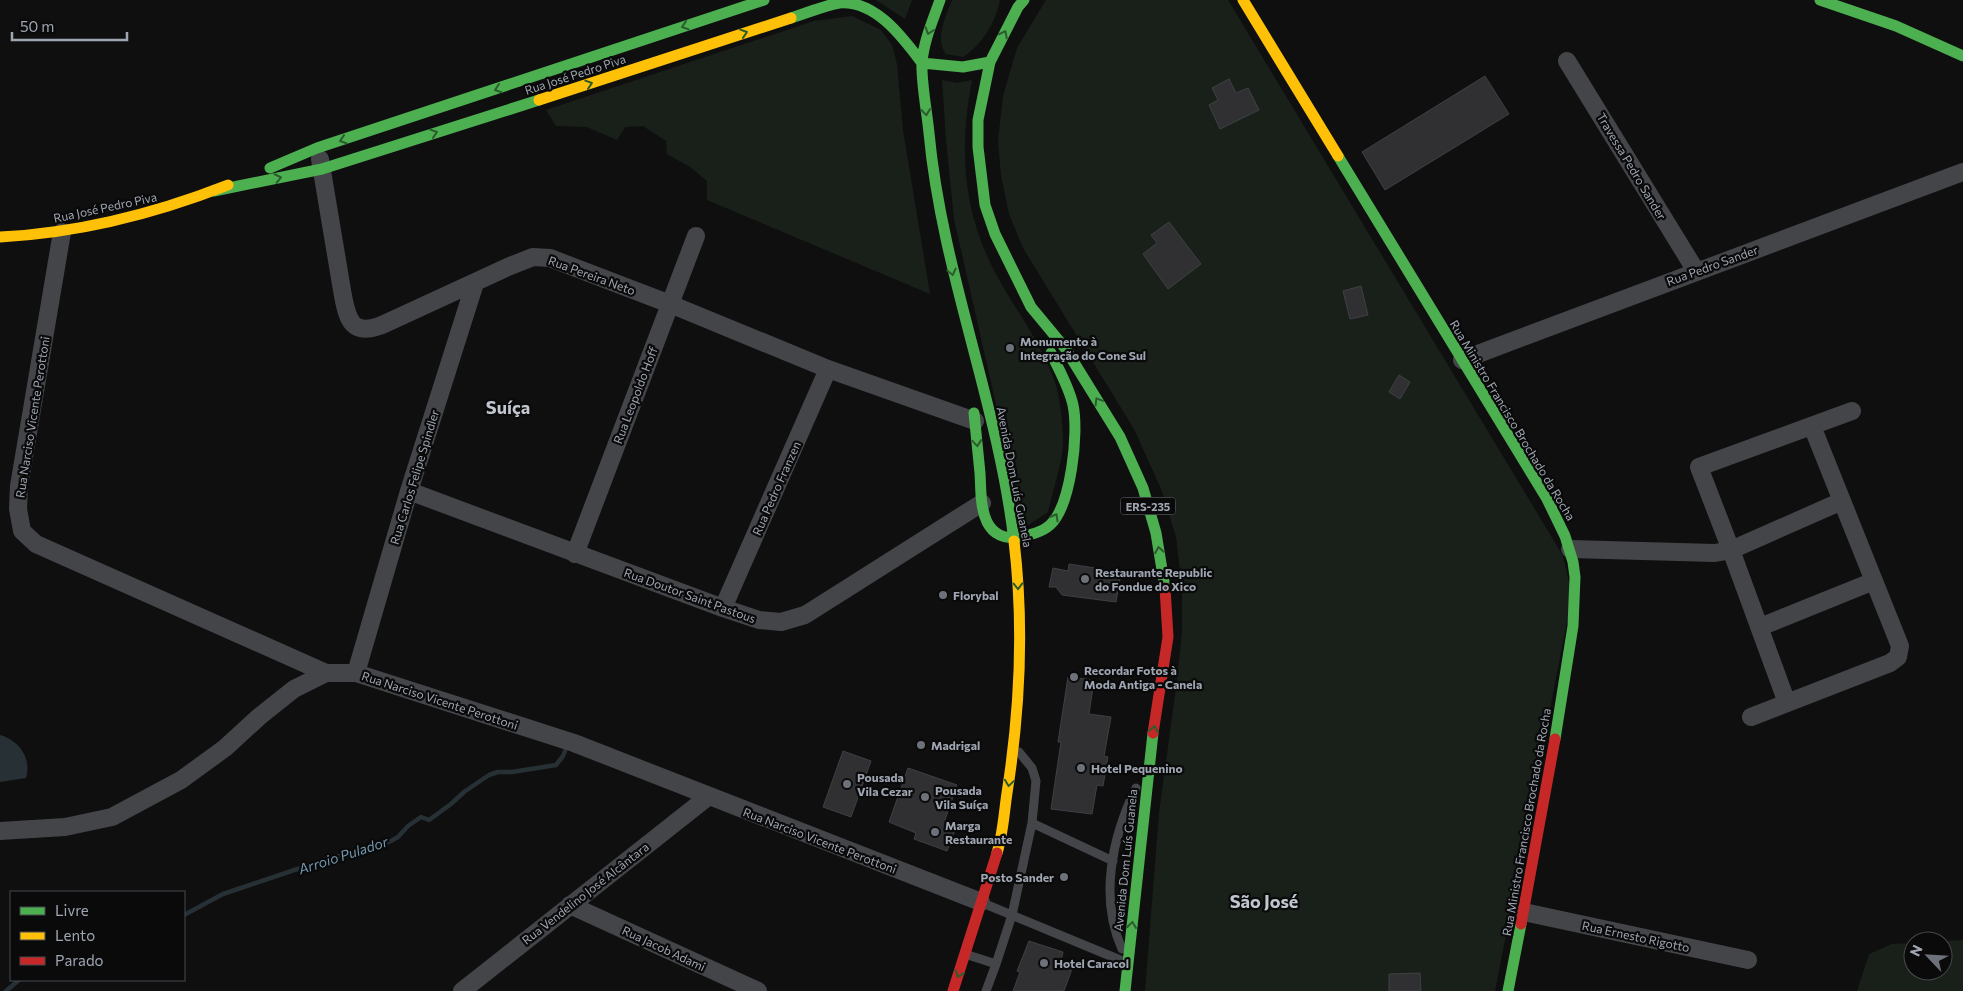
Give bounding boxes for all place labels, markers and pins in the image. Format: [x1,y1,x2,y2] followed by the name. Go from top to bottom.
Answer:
[1020,334,1146,362] place label: Monumento à Integração do Cone Sul
[1004,342,1016,354] marker: Monumento à Integração do Cone Sul
[1095,565,1213,593] place label: Restaurante Republic do Fondue do Xico
[1079,573,1091,585] marker: Restaurante Republic do Fondue do Xico
[953,588,999,602] place label: Florybal
[937,589,949,601] marker: Florybal
[1084,663,1202,691] place label: Recordar Fotos à Moda Antiga - Canela
[1068,671,1080,683] marker: Recordar Fotos à Moda Antiga - Canela
[931,738,980,752] place label: Madrigal
[915,739,927,751] marker: Madrigal
[1091,761,1183,775] place label: Hotel Pequenino
[1075,762,1087,774] marker: Hotel Pequenino
[857,770,913,798] place label: Pousada Vila Cezar
[841,778,853,790] marker: Pousada Vila Cezar
[935,783,988,811] place label: Pousada Vila Suíça
[919,791,931,803] marker: Pousada Vila Suíça
[945,818,1012,846] place label: Marga Restaurante
[929,826,941,838] marker: Marga Restaurante
[981,870,1054,884] place label: Posto Sander
[1058,871,1070,883] marker: Posto Sander
[1054,956,1129,970] place label: Hotel Caracol
[1038,957,1050,969] marker: Hotel Caracol

